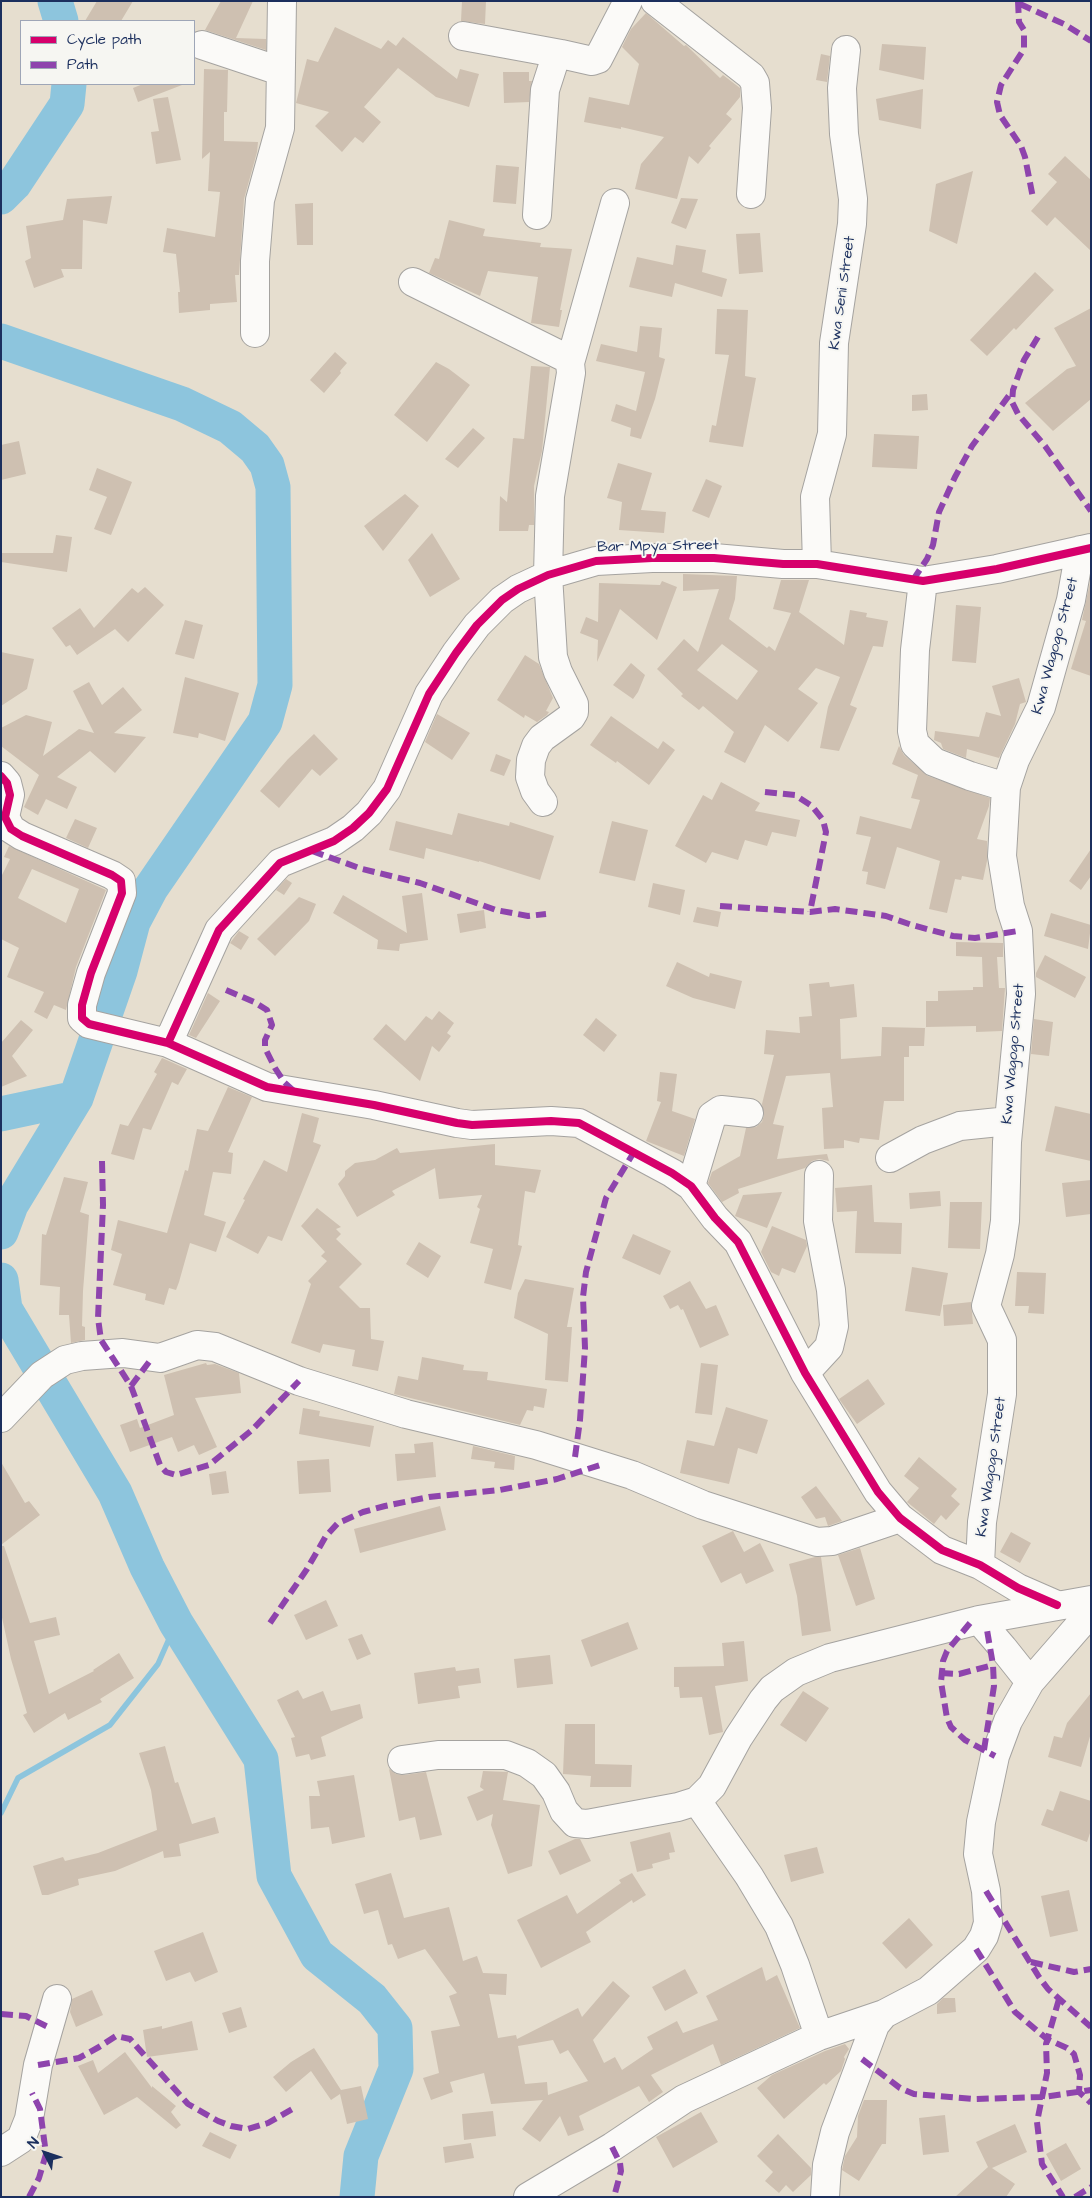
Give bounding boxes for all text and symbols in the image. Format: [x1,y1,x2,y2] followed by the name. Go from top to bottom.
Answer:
[20,20,195,85] legend
[67,29,141,50] text: Cycle path
[67,54,98,75] text: Path
[826,235,860,351] street label: Kwa Seni Street
[597,537,719,557] street label: Bar Mpya Street
[1029,575,1083,717] street label: Kwa Wagogo Street
[999,983,1029,1125] street label: Kwa Wagogo Street
[973,1396,1011,1538] street label: Kwa Wagogo Street
[20,2128,70,2178] north arrow
[23,2133,44,2153] text: N

